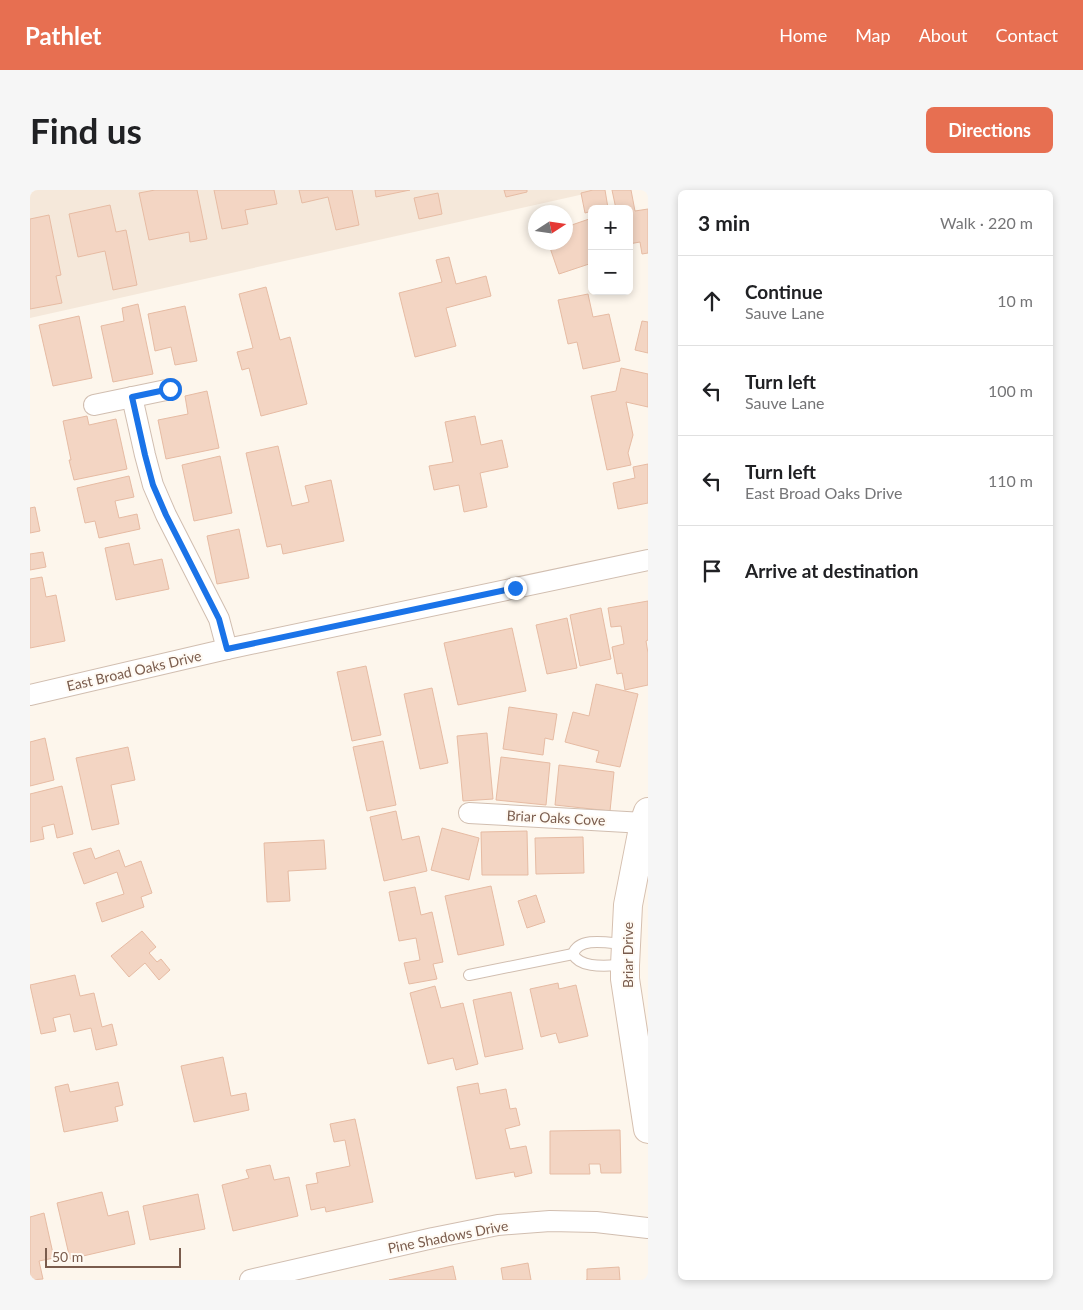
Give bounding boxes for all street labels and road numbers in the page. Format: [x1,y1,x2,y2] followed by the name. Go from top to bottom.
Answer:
[65,647,203,694] street label: East Broad Oaks Drive
[506,806,606,829] street label: Briar Oaks Cove
[619,922,636,988] street label: Briar Drive
[386,1216,510,1257] street label: Pine Shadows Drive

